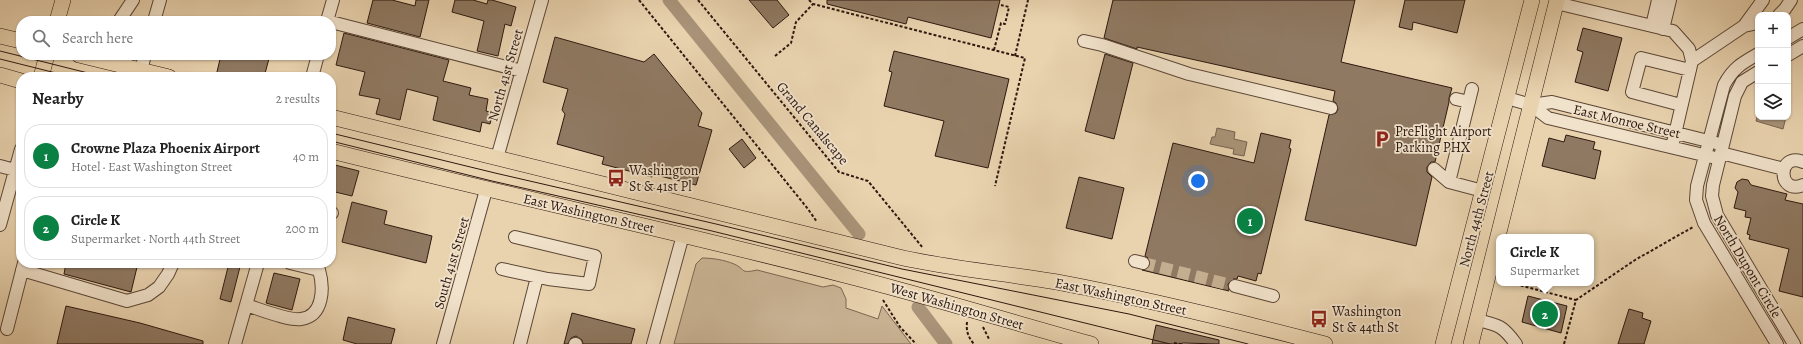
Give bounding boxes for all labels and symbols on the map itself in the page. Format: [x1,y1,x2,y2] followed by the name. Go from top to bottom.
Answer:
[483,26,528,124] street label: North 41st Street
[772,78,853,169] street label: Grand Canalscape
[1571,100,1683,143] street label: East Monroe Street
[1395,122,1492,157] place label: PreFlight Airport Parking PHX
[1372,129,1392,149] parking icon: PreFlight Airport Parking PHX
[628,161,699,196] place label: Washington St & 41st Pl
[606,168,626,188] bus stop icon: Washington St & 41st Pl
[1454,169,1499,269] street label: North 44th Street
[1188,171,1208,191] your location
[521,189,657,238] street label: East Washington Street
[1237,206,1263,236] pin: 1
[1709,211,1786,321] street label: North Dupont Circle
[429,214,474,311] street label: South 41st Street
[1053,273,1189,320] street label: East Washington Street
[887,278,1026,335] street label: West Washington Street
[1532,299,1558,329] pin: 2
[1331,302,1402,337] place label: Washington St & 44th St
[1309,309,1329,329] bus stop icon: Washington St & 44th St

